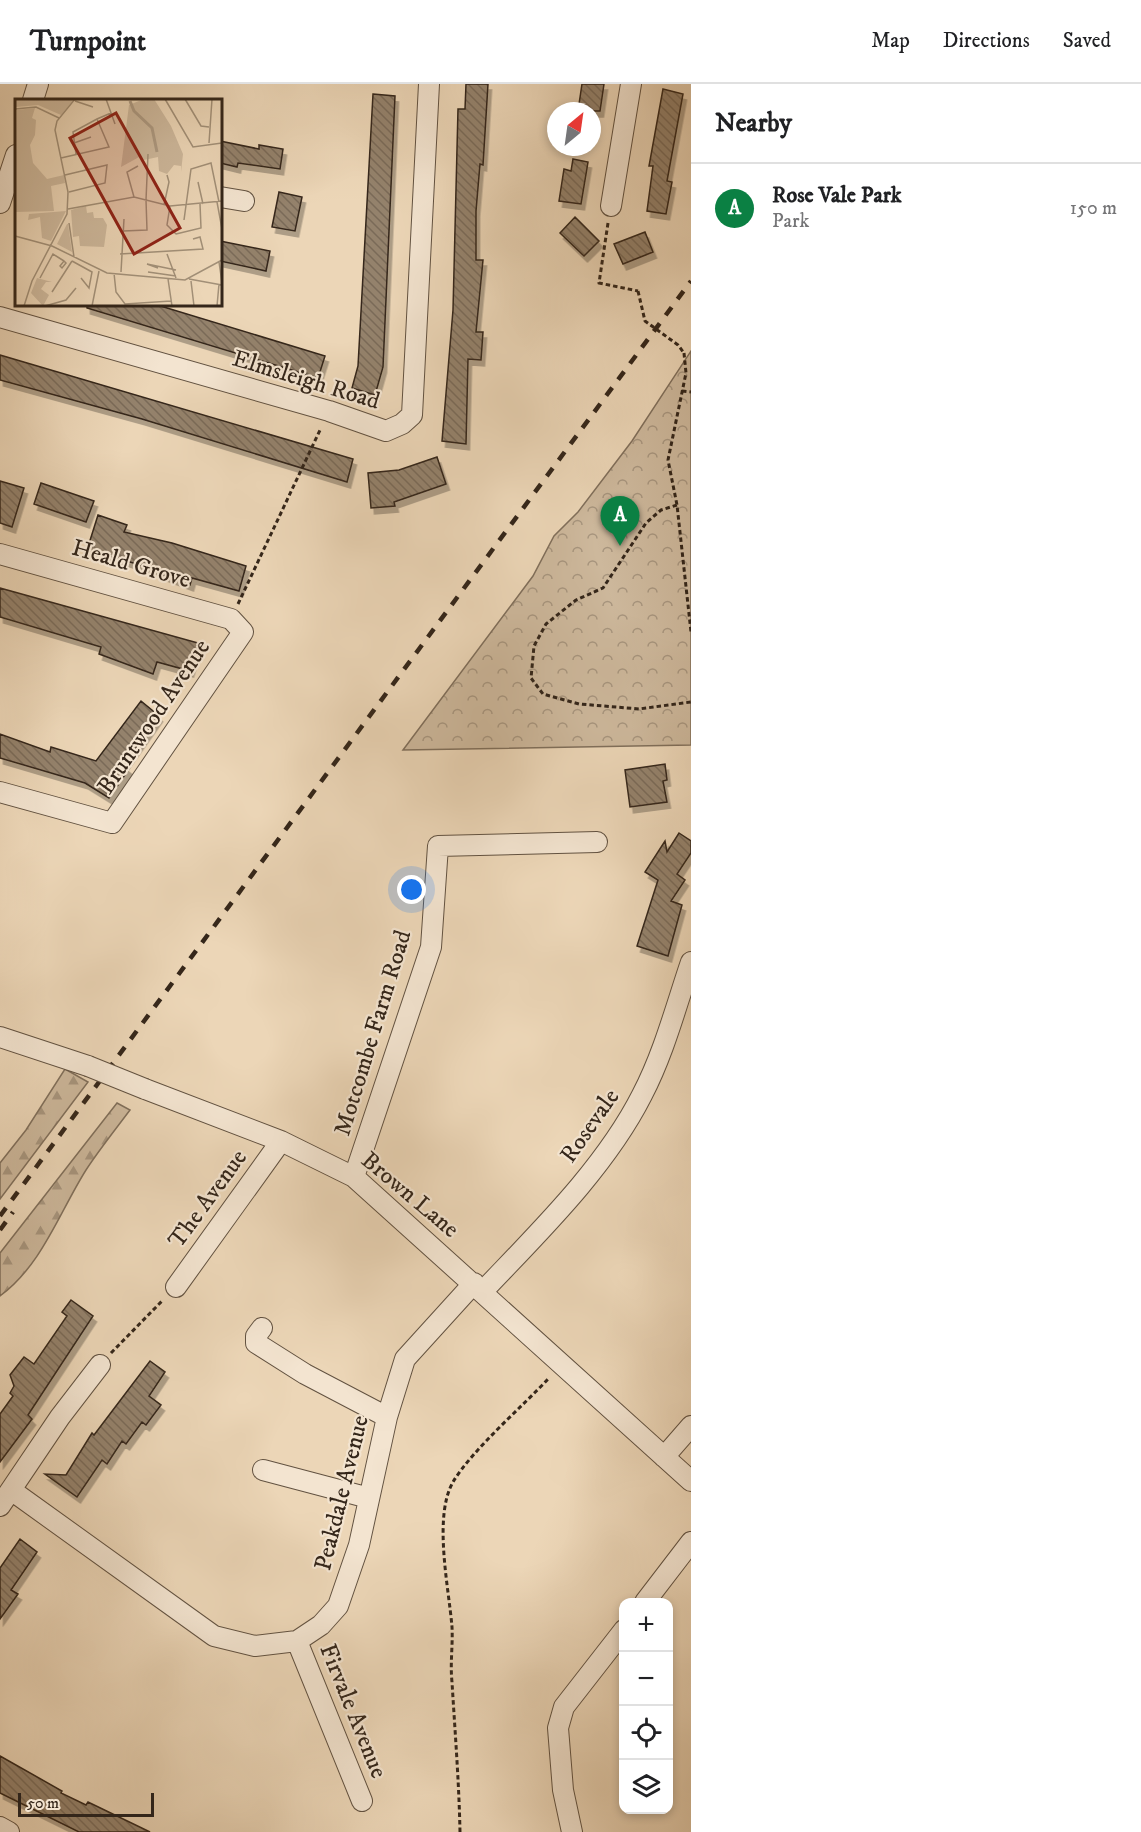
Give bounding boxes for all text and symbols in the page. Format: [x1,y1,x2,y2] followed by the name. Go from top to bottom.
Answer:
[30,24,146,59] text: Turnpoint
[871,28,910,54] text: Map
[943,28,1030,54] text: Directions
[1063,28,1111,54] text: Saved
[15,99,222,306] inset map
[547,102,601,156] north arrow
[715,107,792,140] text: Nearby
[772,182,902,209] text: Rose Vale Park
[728,196,741,221] text: A
[1070,196,1117,221] text: 150 m
[772,209,809,234] text: Park
[229,343,383,417] street label: Elmsleigh Road
[600,496,640,546] pin: A
[68,533,194,595] street label: Heald Grove
[91,634,217,800] street label: Bruntwood Avenue
[397,875,426,904] your location
[327,927,419,1139] street label: Motcombe Farm Road
[554,1083,626,1169] street label: Rosevale
[162,1144,254,1254] street label: The Avenue
[355,1145,465,1245] street label: Brown Lane
[308,1412,376,1574] street label: Peakdale Avenue
[619,1598,673,1814] map controls
[619,1598,673,1652] button: +
[312,1639,394,1783] street label: Firvale Avenue
[619,1652,673,1706] button: −
[619,1706,673,1760] button: locate
[619,1760,673,1814] button: layers
[18,1790,154,1818] scale bar
[27,1793,59,1813] text: 50 m

